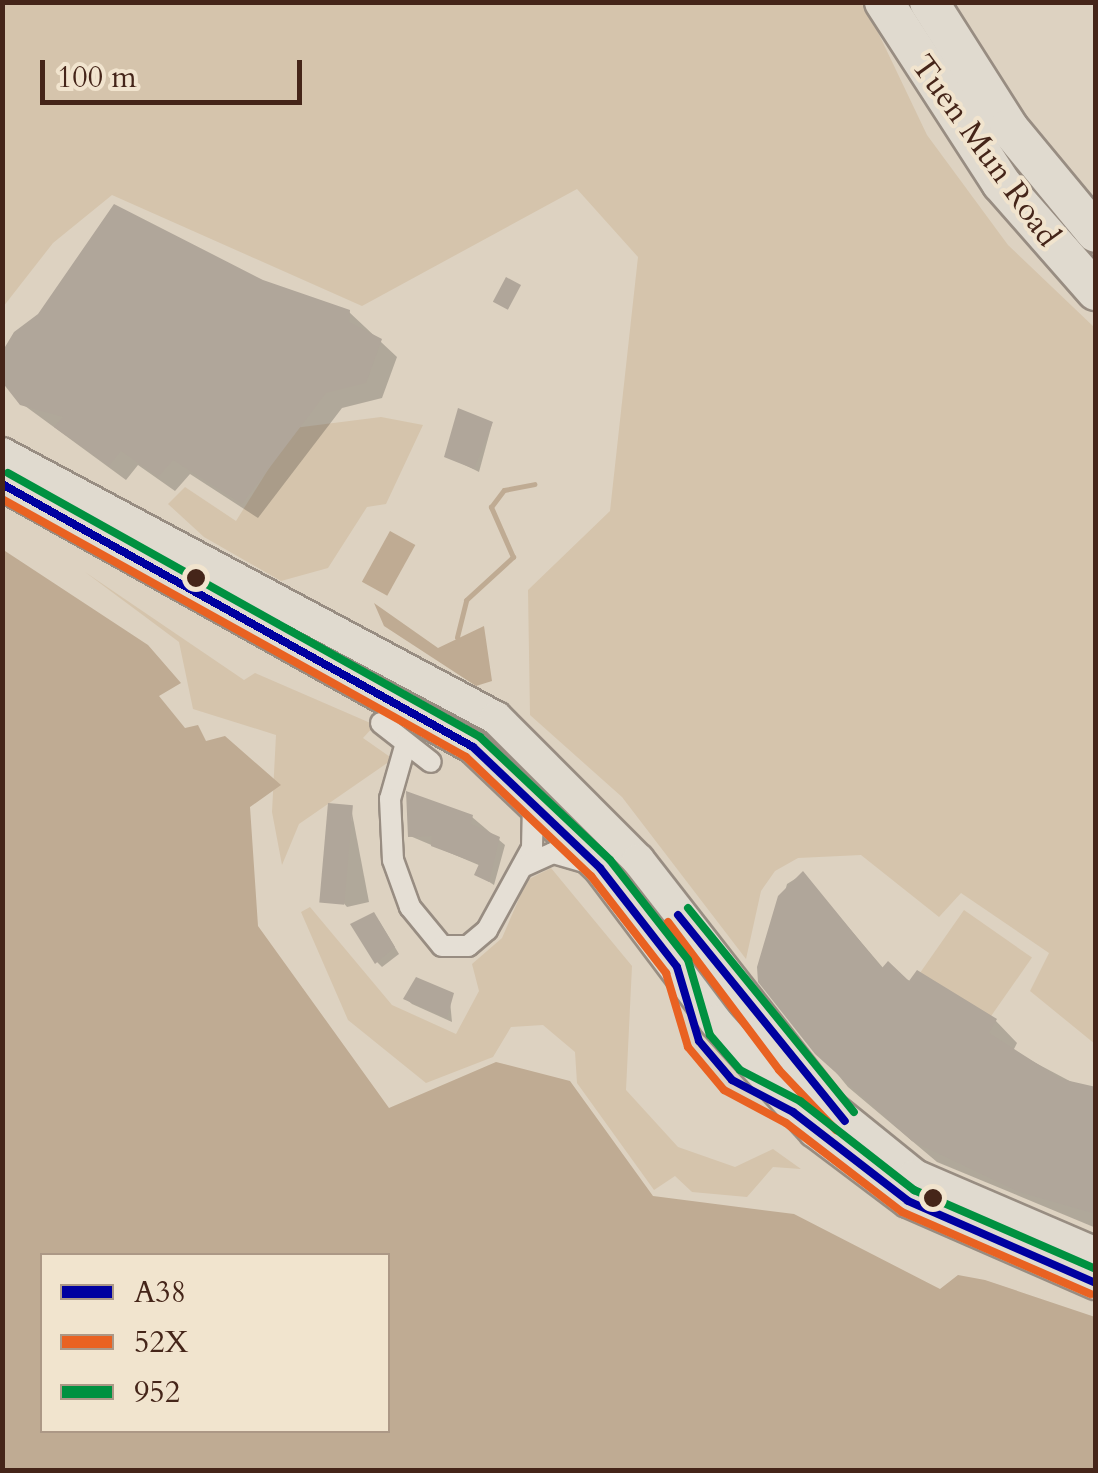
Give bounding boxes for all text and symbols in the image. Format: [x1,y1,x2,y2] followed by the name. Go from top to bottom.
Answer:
[45,40,308,102] scale bar
[903,48,1067,254] street label: Tuen Mun Road
[57,57,137,98] text: 100 m
[186,568,206,588] unlabelled marker
[923,1188,943,1208] unlabelled marker
[40,1253,390,1433] legend
[134,1272,186,1313] text: A38
[134,1322,188,1363] text: 52X
[134,1372,180,1413] text: 952

